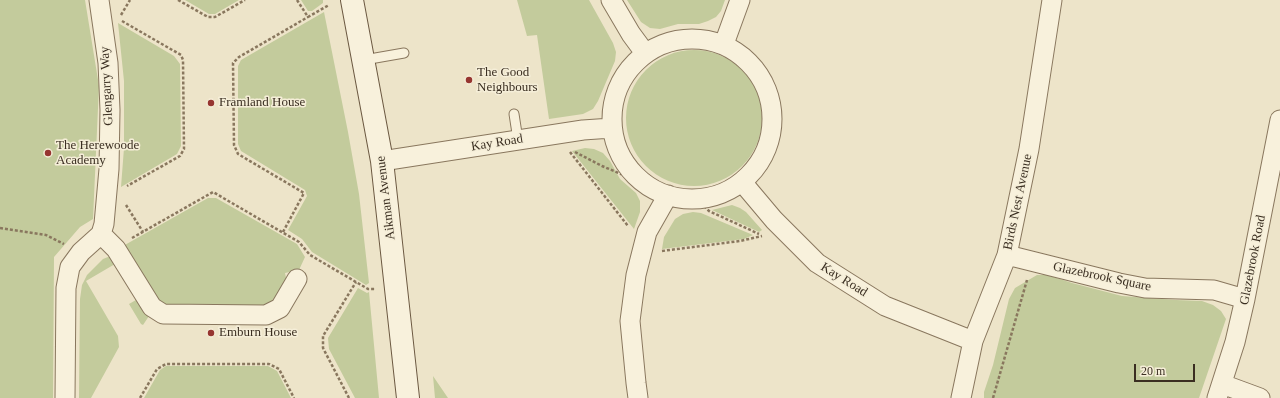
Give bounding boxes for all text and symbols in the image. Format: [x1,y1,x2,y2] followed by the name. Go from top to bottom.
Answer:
[97,46,117,126] street label: Glengarry Way
[477,65,538,96] place label: The Good Neighbours
[464,75,474,85] marker: The Good Neighbours
[219,95,305,111] place label: Framland House
[206,98,216,108] marker: Framland House
[470,131,524,155] street label: Kay Road
[56,138,139,169] place label: The Herewoode Academy
[43,148,53,158] marker: The Herewoode Academy
[1000,152,1036,252] street label: Birds Nest Avenue
[373,155,399,241] street label: Aikman Avenue
[1237,214,1269,306] street label: Glazebrook Road
[1051,259,1153,295] street label: Glazebrook Square
[818,260,870,300] street label: Kay Road
[219,325,297,341] place label: Emburn House
[206,328,216,338] marker: Emburn House
[1136,356,1197,382] scale bar
[1141,364,1165,378] text: 20 m

